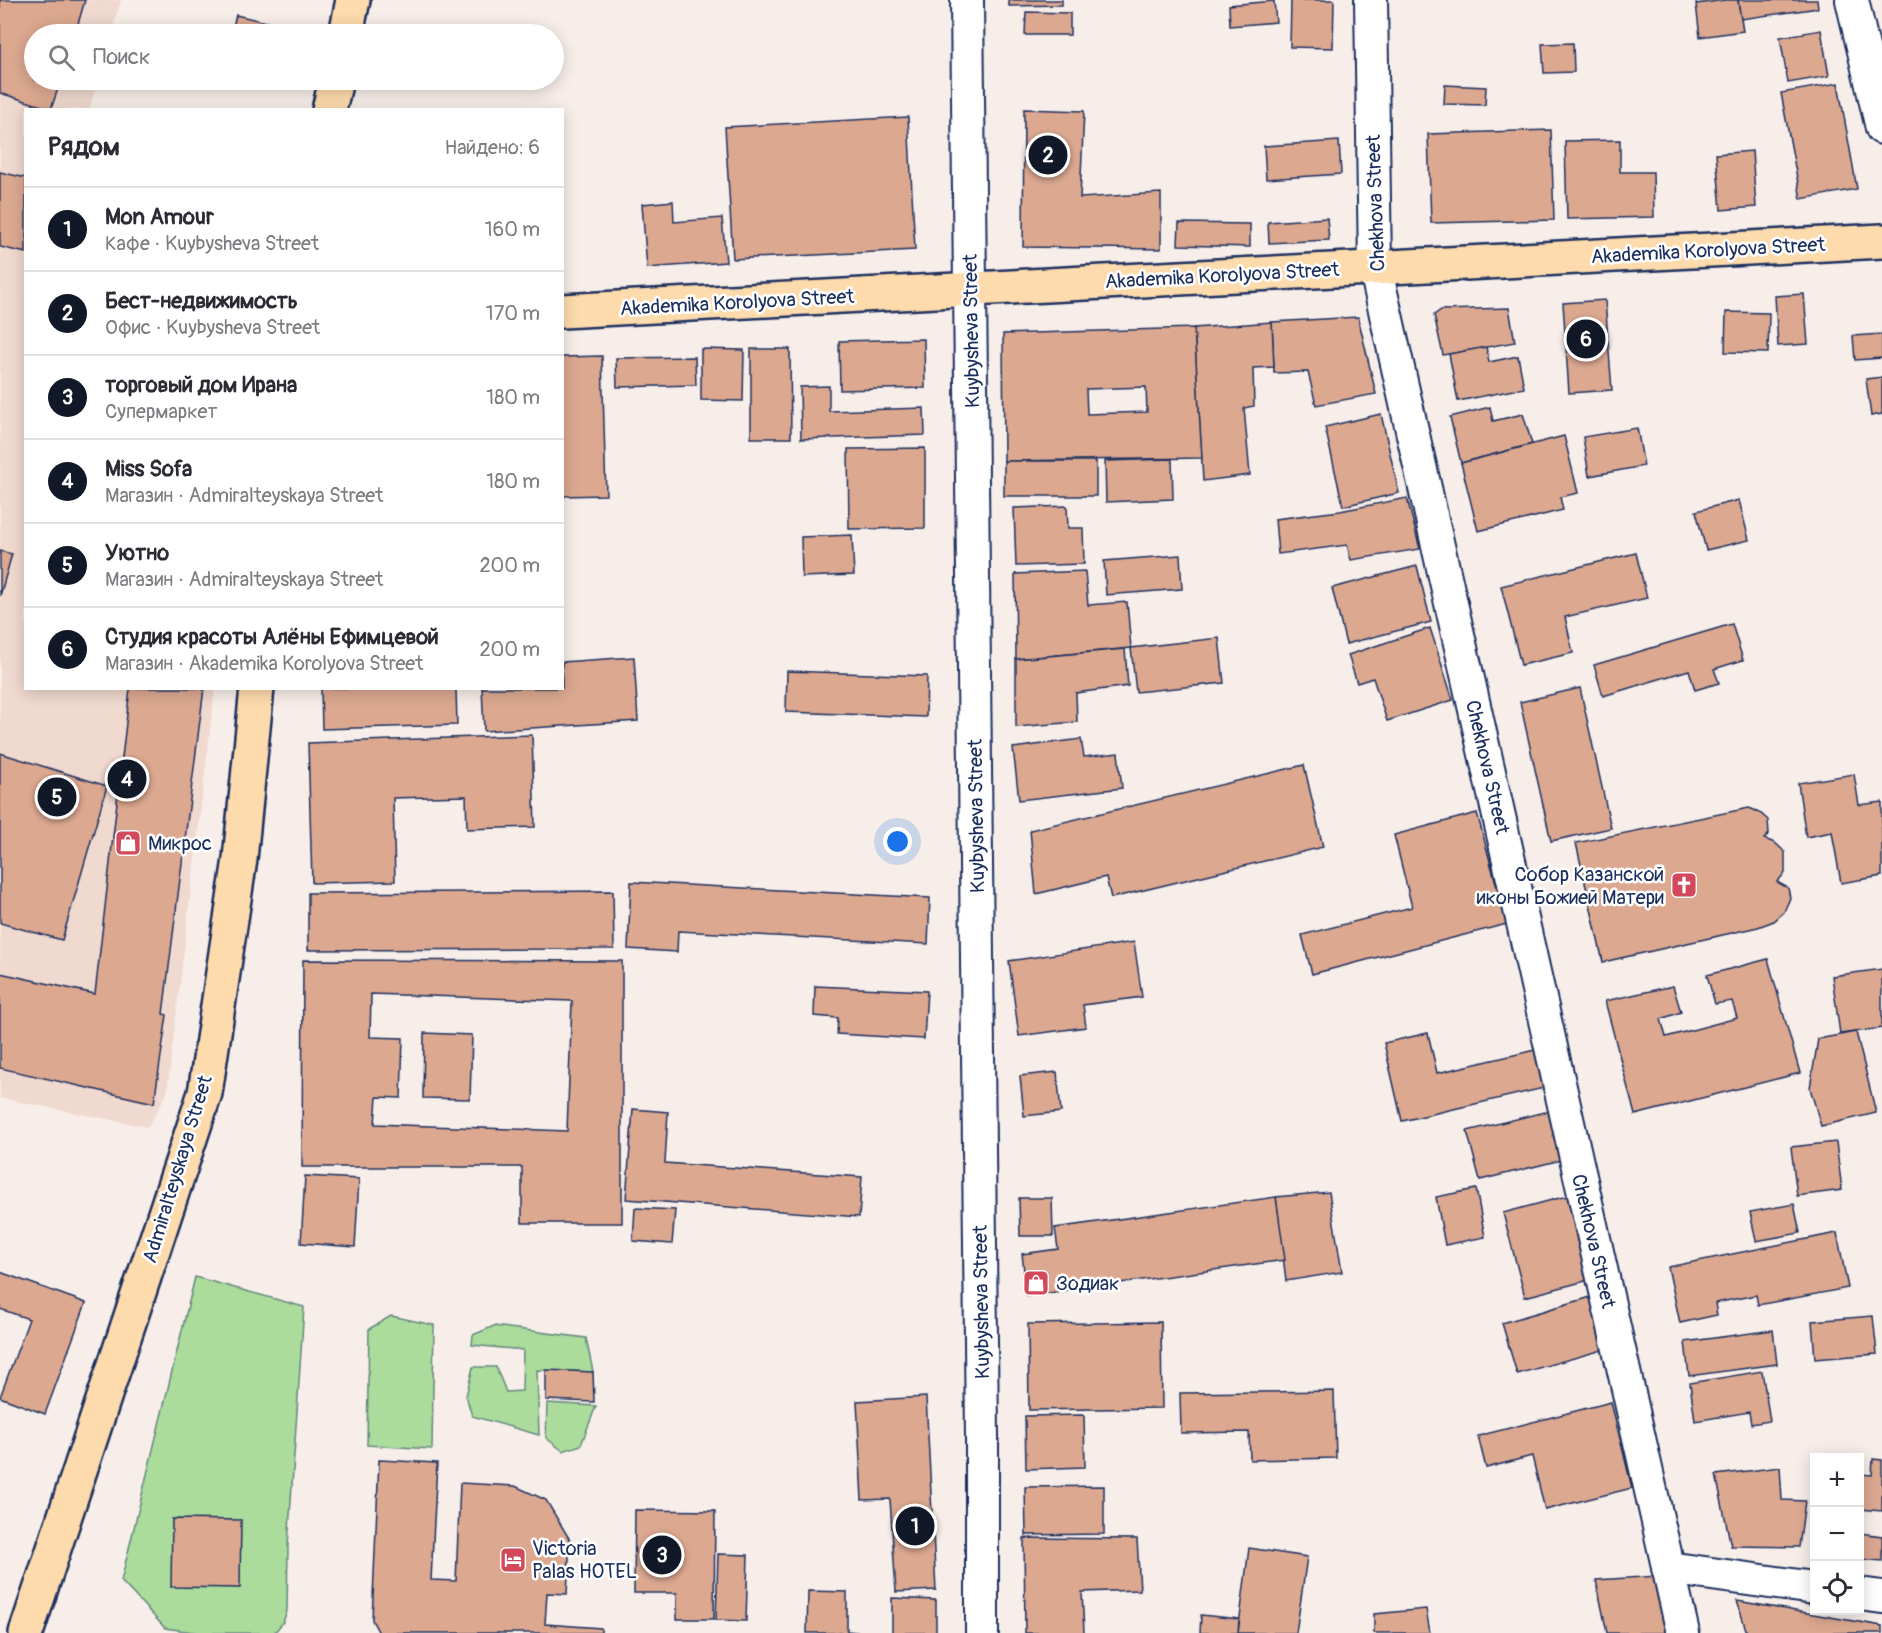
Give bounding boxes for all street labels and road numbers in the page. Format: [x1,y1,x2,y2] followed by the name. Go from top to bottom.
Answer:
[1361,133,1390,272] street label: Chekhova Street
[1590,232,1827,269] street label: Akademika Korolyova Street
[958,253,985,408] street label: Kuybysheva Street
[1104,257,1341,294] street label: Akademika Korolyova Street
[619,284,856,321] street label: Akademika Korolyova Street
[1460,698,1515,838] street label: Chekhova Street
[963,738,990,893] street label: Kuybysheva Street
[137,1071,218,1266] street label: Admiralteyskaya Street
[1566,1172,1621,1312] street label: Chekhova Street
[968,1224,995,1379] street label: Kuybysheva Street

